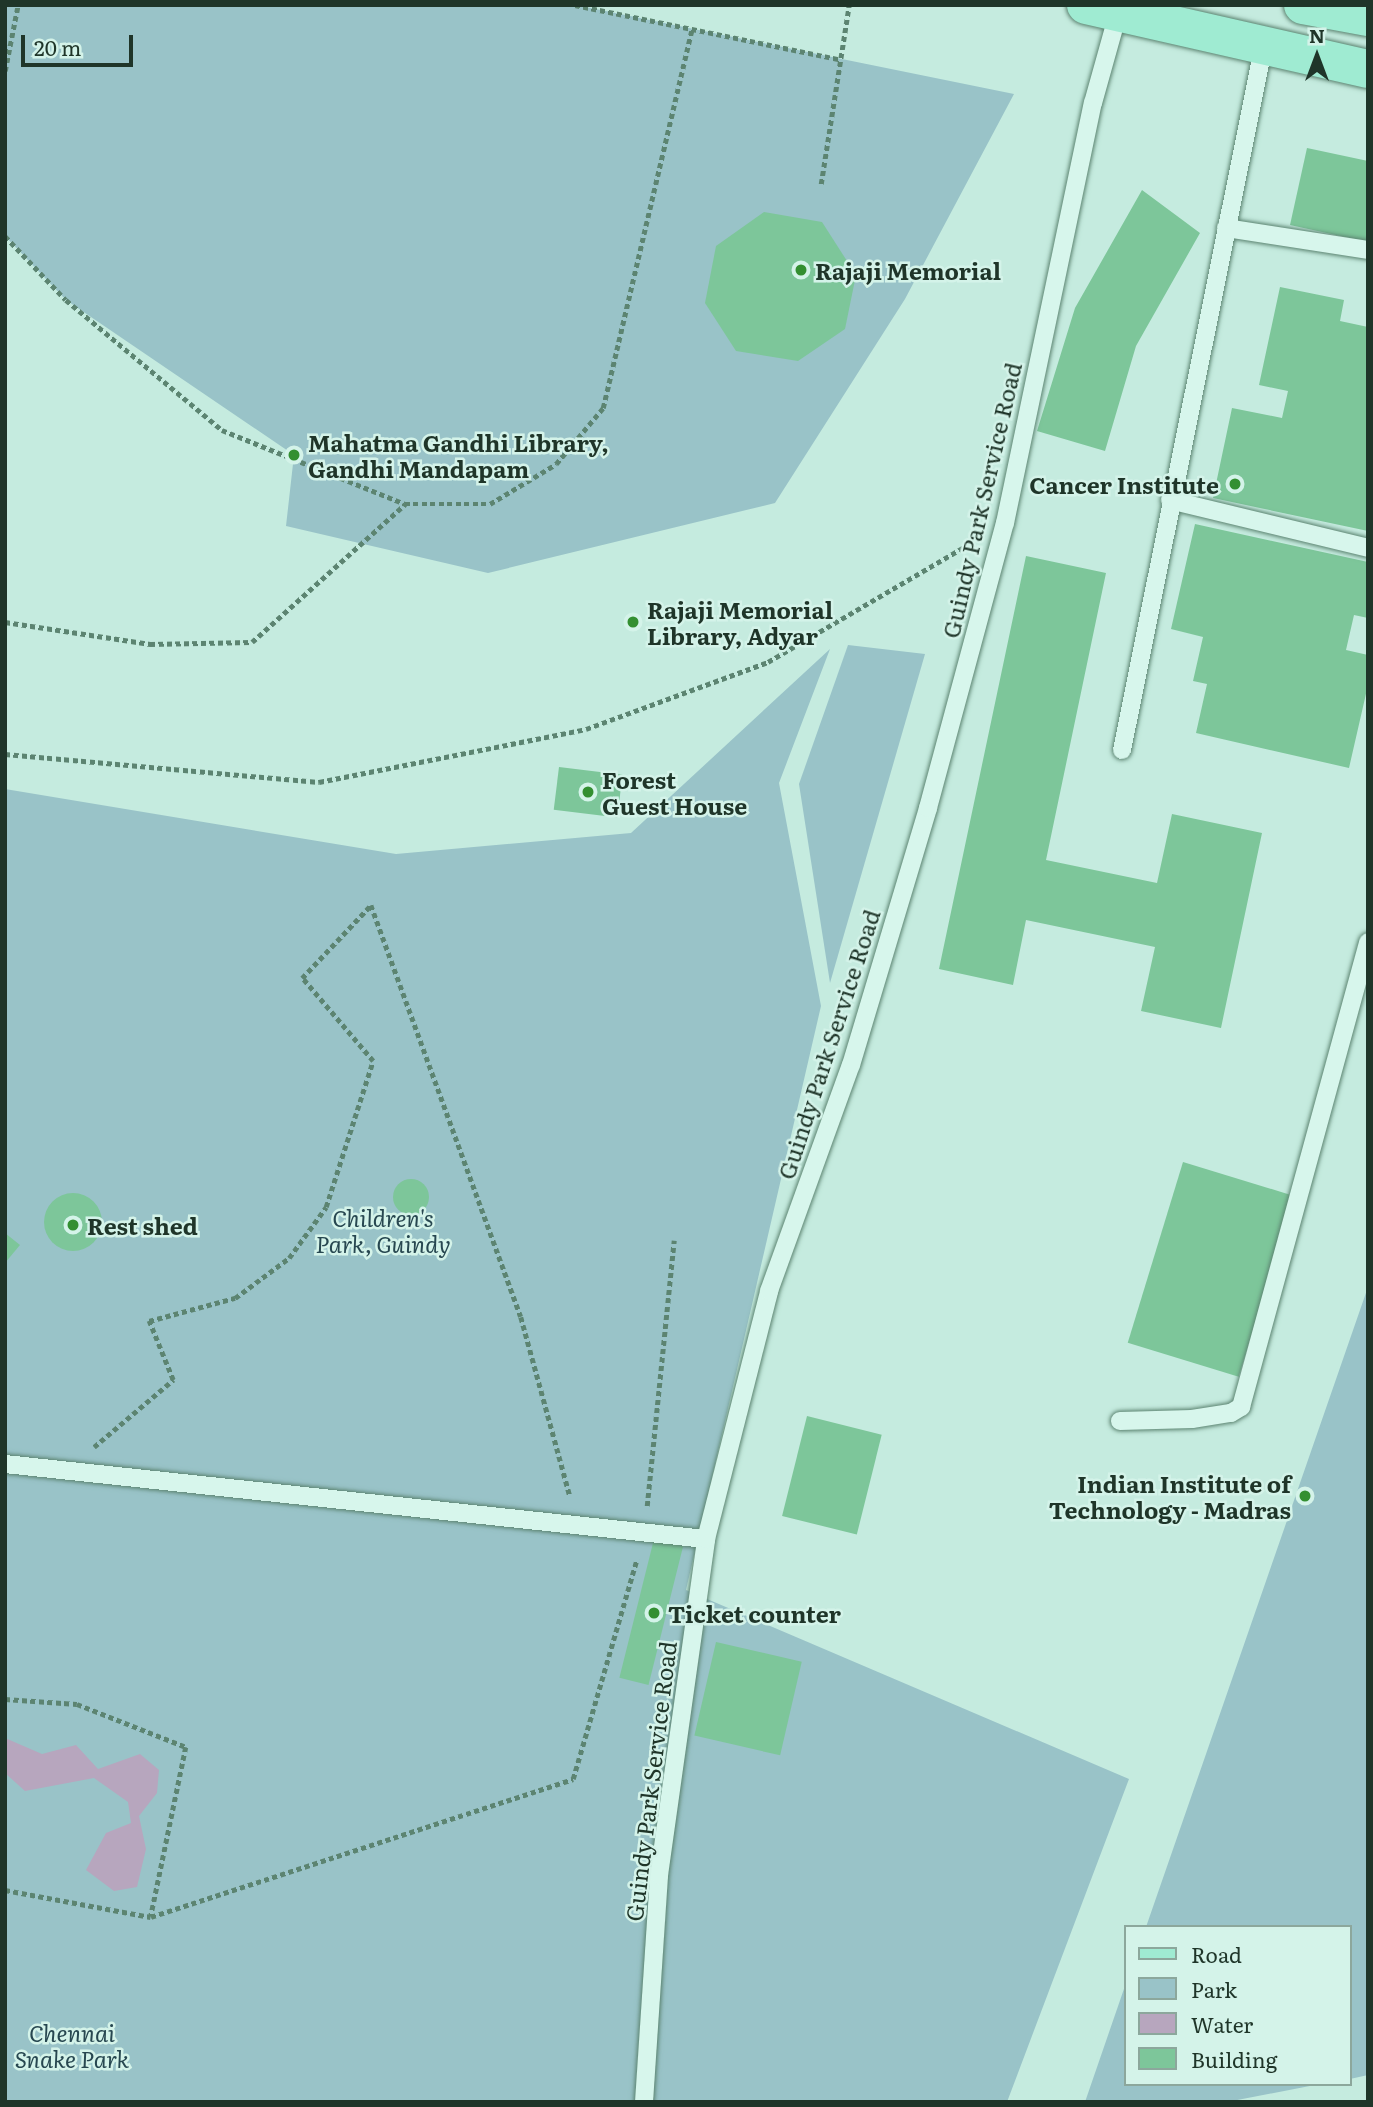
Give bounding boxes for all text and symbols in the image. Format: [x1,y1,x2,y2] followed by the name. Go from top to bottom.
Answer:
[24,21,136,65] scale bar
[1282,21,1352,91] north arrow
[1309,21,1325,49] text: N
[34,31,81,62] text: 20 m
[815,256,1001,284] place label: Rajaji Memorial
[793,262,809,278] marker: Rajaji Memorial
[936,359,1026,641] street label: Guindy Park Service Road
[308,428,609,482] place label: Mahatma Gandhi Library, Gandhi Mandapam
[286,447,302,463] marker: Mahatma Gandhi Library, Gandhi Mandapam
[1029,470,1219,498] place label: Cancer Institute
[1225,474,1245,494] marker: Cancer Institute
[647,595,833,649] place label: Rajaji Memorial Library, Adyar
[625,614,641,630] marker: Rajaji Memorial Library, Adyar
[602,765,747,819] place label: Forest Guest House
[580,784,596,800] marker: Forest Guest House
[771,906,885,1182] street label: Guindy Park Service Road
[315,1203,451,1257] park label: Children's Park, Guindy
[87,1211,198,1239] place label: Rest shed
[65,1217,81,1233] marker: Rest shed
[1049,1469,1291,1523] place label: Indian Institute of Technology - Madras
[1297,1488,1313,1504] marker: Indian Institute of Technology - Madras
[668,1599,841,1627] place label: Ticket counter
[646,1605,662,1621] marker: Ticket counter
[619,1639,681,1923] street label: Guindy Park Service Road
[1124,1925,1352,2086] legend
[1191,1938,1242,1969] text: Road
[1191,1973,1237,2004] text: Park
[1191,2008,1253,2039] text: Water
[15,2018,129,2072] park label: Chennai Snake Park
[1191,2043,1277,2074] text: Building

